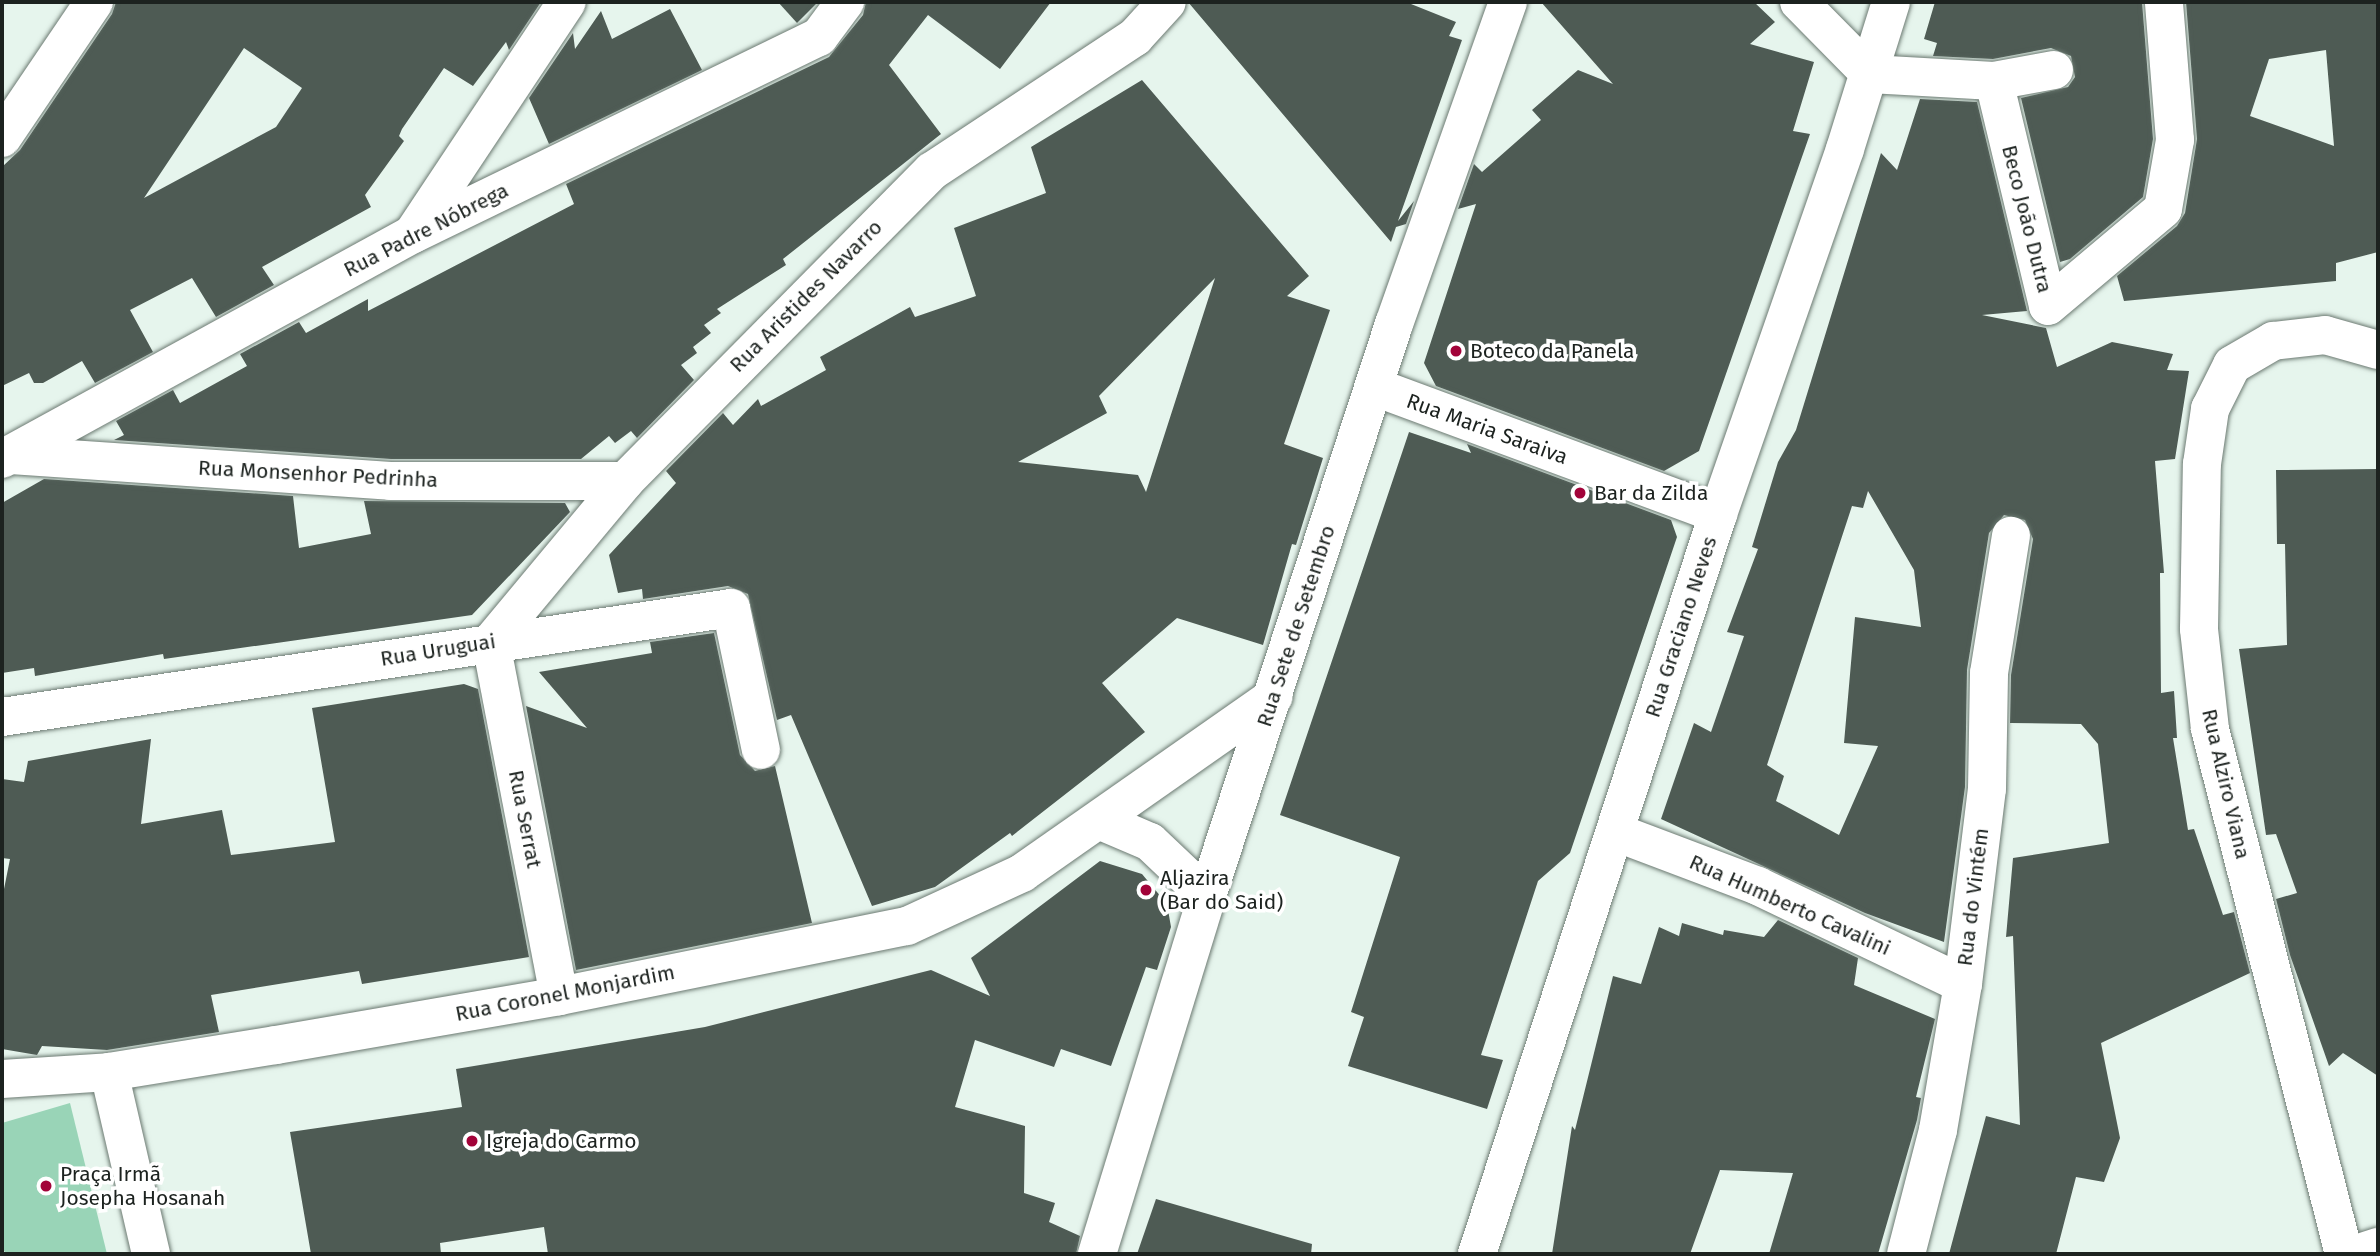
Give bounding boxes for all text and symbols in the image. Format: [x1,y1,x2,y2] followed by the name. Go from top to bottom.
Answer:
[1996,142,2058,296] street label: Beco João Dutra
[339,178,513,282] street label: Rua Padre Nóbrega
[724,214,888,378] street label: Rua Aristides Navarro
[1470,338,1634,364] place label: Boteco da Panela
[1448,343,1464,359] marker: Boteco da Panela
[1403,388,1571,470] street label: Rua Maria Saraiva
[197,455,439,493] street label: Rua Monsenhor Pedrinha
[1594,480,1708,506] place label: Bar da Zilda
[1572,485,1588,501] marker: Bar da Zilda
[1251,522,1341,730] street label: Rua Sete de Setembro
[1640,533,1722,721] street label: Rua Graciano Neves
[379,628,497,672] street label: Rua Uruguai
[2196,706,2256,862] street label: Rua Alziro Viana
[503,768,547,870] street label: Rua Serrat
[1952,827,1994,967] street label: Rua do Vintém
[1685,849,1895,961] street label: Rua Humberto Cavalini
[1160,865,1283,915] place label: Aljazira (Bar do Said)
[1138,882,1154,898] marker: Aljazira (Bar do Said)
[453,959,677,1027] street label: Rua Coronel Monjardim
[486,1128,637,1154] place label: Igreja do Carmo
[464,1133,480,1149] marker: Igreja do Carmo
[60,1161,225,1211] place label: Praça Irmã Josepha Hosanah
[38,1178,54,1194] marker: Praça Irmã Josepha Hosanah

